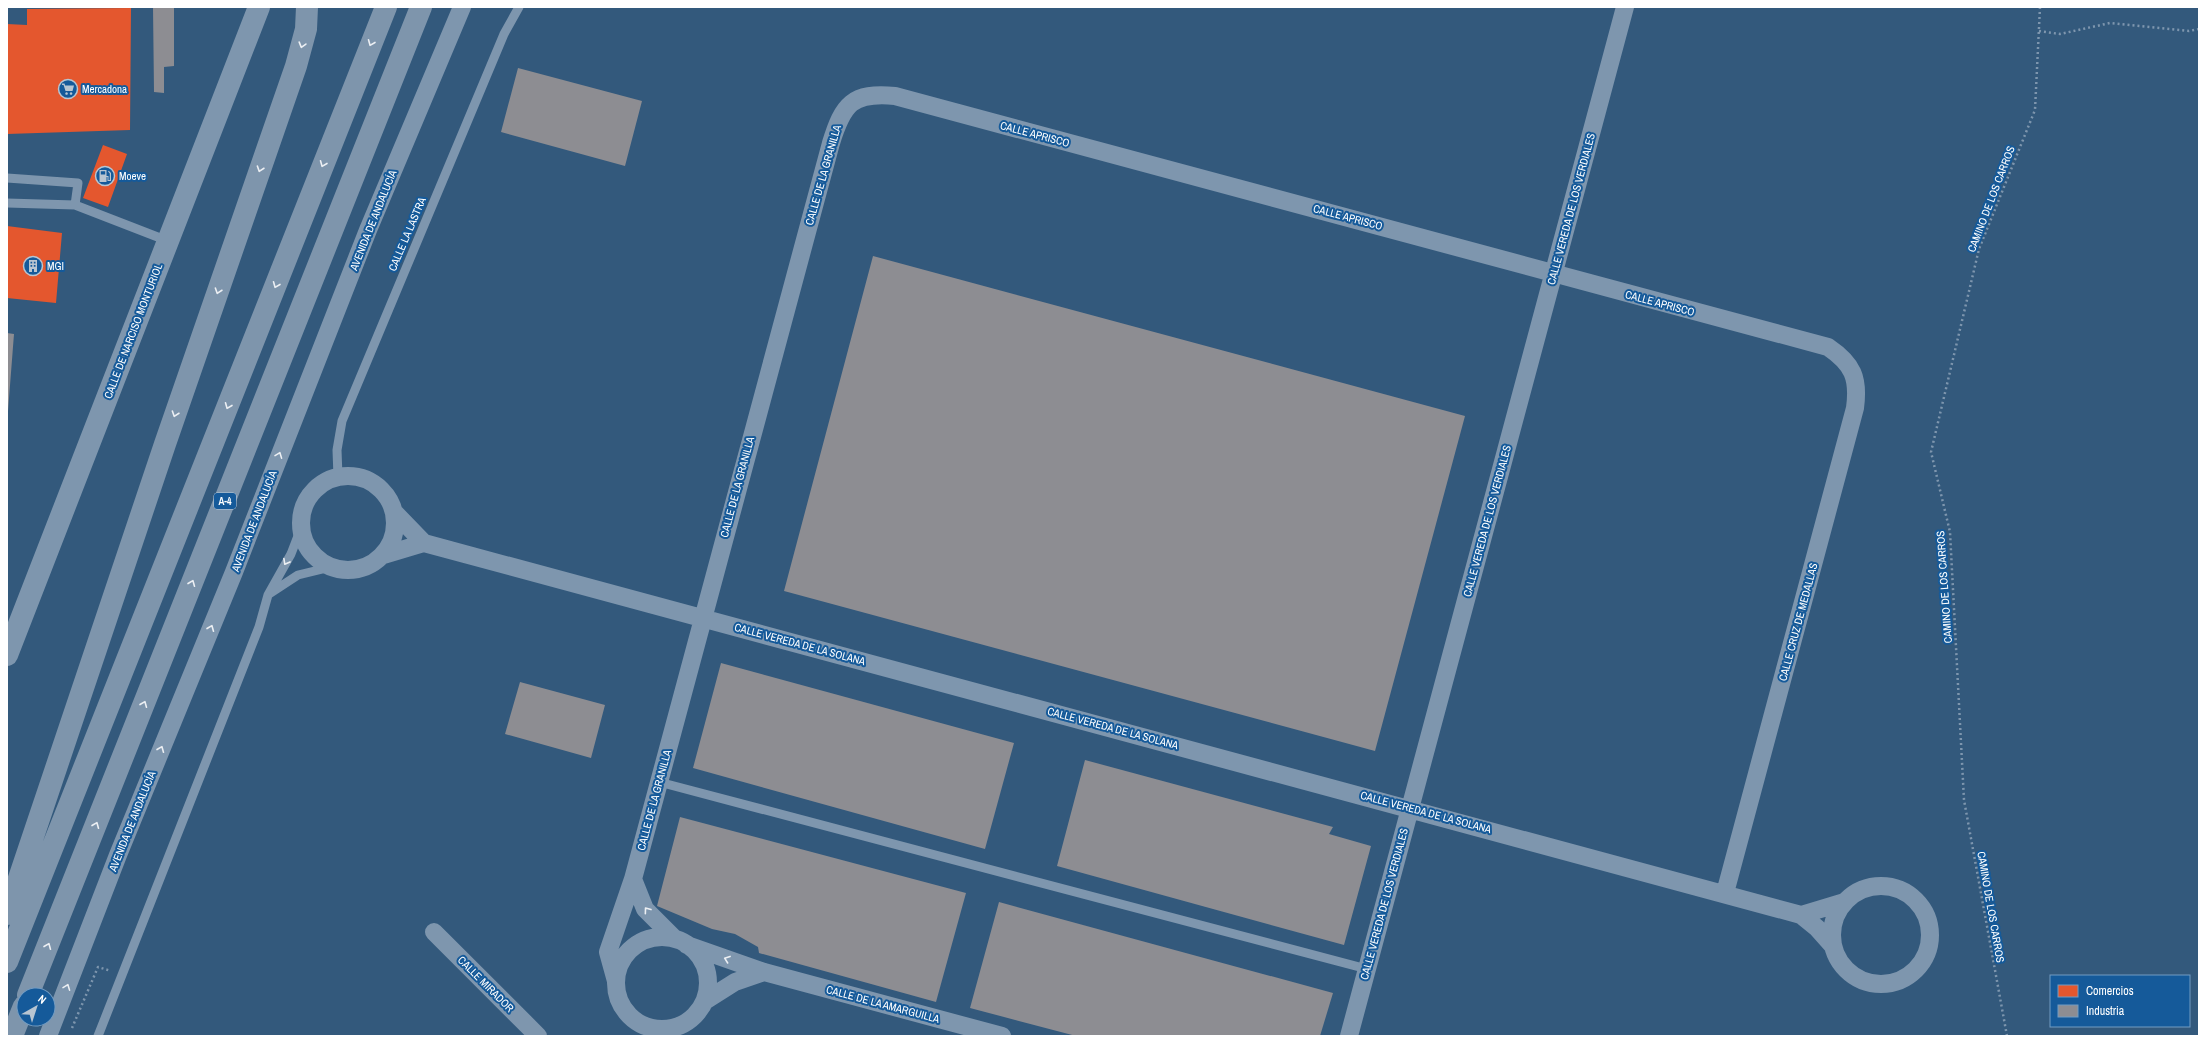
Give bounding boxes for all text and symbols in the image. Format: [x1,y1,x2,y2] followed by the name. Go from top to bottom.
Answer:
[368,40,376,47] one-way arrow
[298,42,307,49] one-way arrow
[57,78,79,100] supermarket icon: Mercadona
[82,82,127,96] place label: Mercadona
[999,118,1071,150] street label: CALLE APRISCO
[802,122,844,227] street label: CALLE DE LA GRANILLA
[1544,132,1598,286] street label: CALLE VEREDA DE LOS VERDIALES
[1964,144,2018,254] street label: CAMINO DE LOS CARROS
[320,161,328,168] one-way arrow
[94,165,116,187] fuel station icon: Moeve
[257,165,265,172] one-way arrow
[346,167,400,273] street label: AVENIDA DE ANDALUCÍA
[119,169,146,183] place label: Moeve
[385,194,429,273] street label: CALLE LA LASTRA
[1312,201,1384,233] street label: CALLE APRISCO
[22,255,44,277] building icon: MGI
[47,259,64,273] place label: MGI
[101,261,165,401] street label: CALLE DE NARCISO MONTURIOL
[272,281,280,288] one-way arrow
[1624,287,1696,319] street label: CALLE APRISCO
[214,288,222,295] one-way arrow
[224,402,232,409] one-way arrow
[171,411,180,418] one-way arrow
[717,434,757,539] street label: CALLE DE LA GRANILLA
[1460,444,1514,598] street label: CALLE VEREDA DE LOS VERDIALES
[275,452,283,459] one-way arrow
[228,468,280,574] street label: AVENIDA DE ANDALUCÍA
[214,493,236,509] road number: A-4
[1933,530,1955,644] street label: CAMINO DE LOS CARROS
[283,558,291,565] one-way arrow
[1775,561,1821,683] street label: CALLE CRUZ DE MEDALLAS
[187,580,195,588] one-way arrow
[733,620,868,668] street label: CALLE VEREDA DE LA SOLANA
[206,625,214,632] one-way arrow
[139,701,147,709] one-way arrow
[1046,704,1181,752] street label: CALLE VEREDA DE LA SOLANA
[157,745,165,752] one-way arrow
[634,747,674,852] street label: CALLE DE LA GRANILLA
[105,768,159,874] street label: AVENIDA DE ANDALUCÍA
[1359,788,1494,836] street label: CALLE VEREDA DE LA SOLANA
[91,821,99,829] one-way arrow
[1357,827,1411,981] street label: CALLE VEREDA DE LOS VERDIALES
[1974,850,2008,964] street label: CAMINO DE LOS CARROS
[644,907,652,914] one-way arrow
[43,942,51,950] one-way arrow
[455,953,517,1015] street label: CALLE MIRADOR
[723,955,730,963] one-way arrow
[2050,975,2190,1027] legend
[825,982,942,1026] street label: CALLE DE LA AMARGUILLA
[63,983,71,990] one-way arrow
[2086,983,2134,999] text: Comercios
[16,987,56,1027] north arrow
[35,992,49,1007] text: N
[2086,1003,2125,1019] text: Industria

